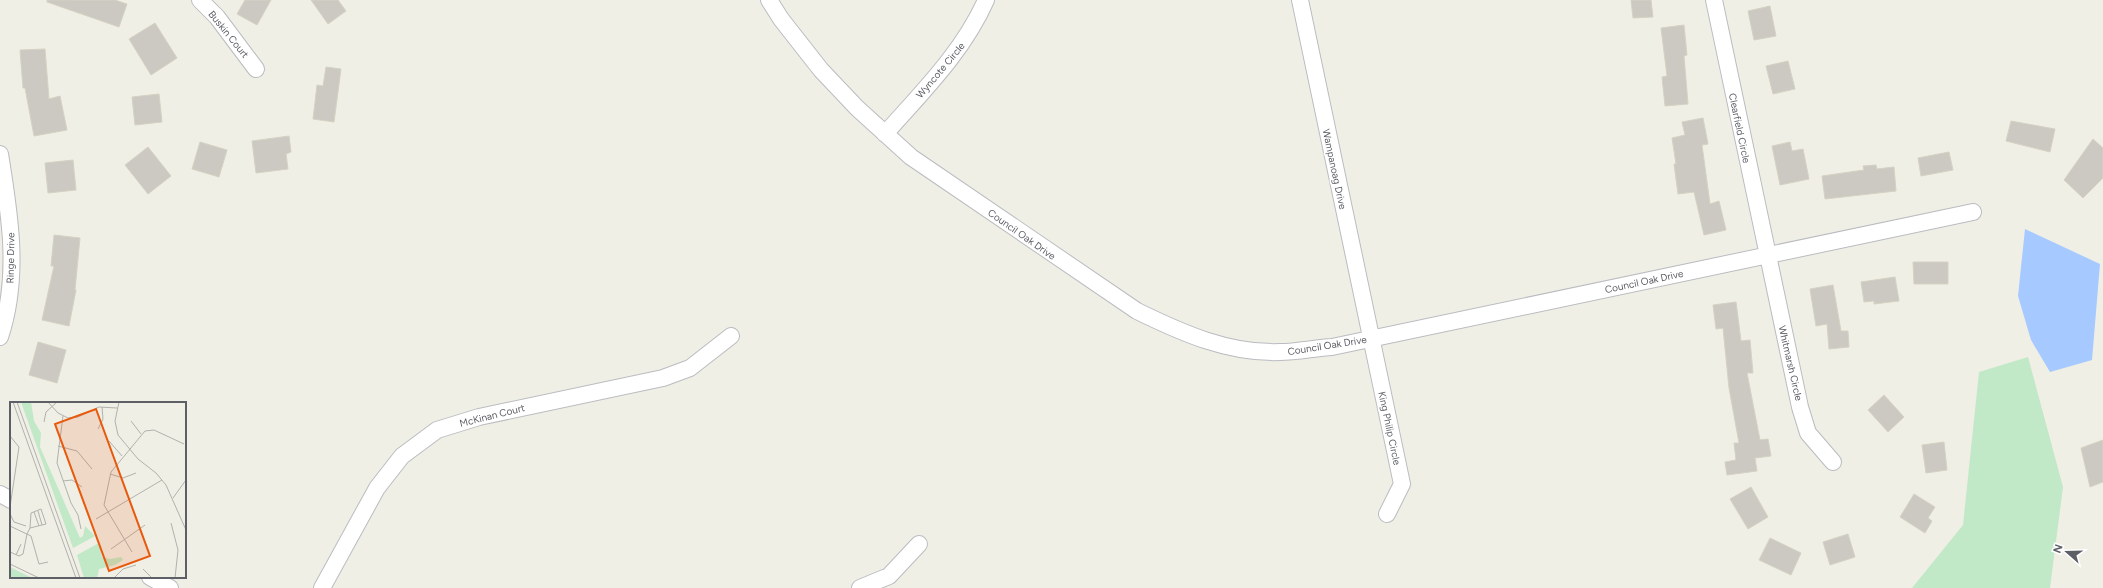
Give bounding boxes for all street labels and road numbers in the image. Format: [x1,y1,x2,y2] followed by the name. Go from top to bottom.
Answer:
[206,8,252,61] street label: Buskin Court
[913,39,968,101] street label: Wyncote Circle
[1726,92,1753,165] street label: Clearfield Circle
[1320,128,1349,211] street label: Wampanoag Drive
[985,206,1059,263] street label: Council Oak Drive
[4,232,17,284] street label: Ringe Drive
[1604,267,1685,296] street label: Council Oak Drive
[1776,324,1806,403] street label: Whitmarsh Circle
[1287,333,1368,358] street label: Council Oak Drive
[1375,390,1404,467] street label: King Philip Circle
[458,401,526,430] street label: McKinan Court

